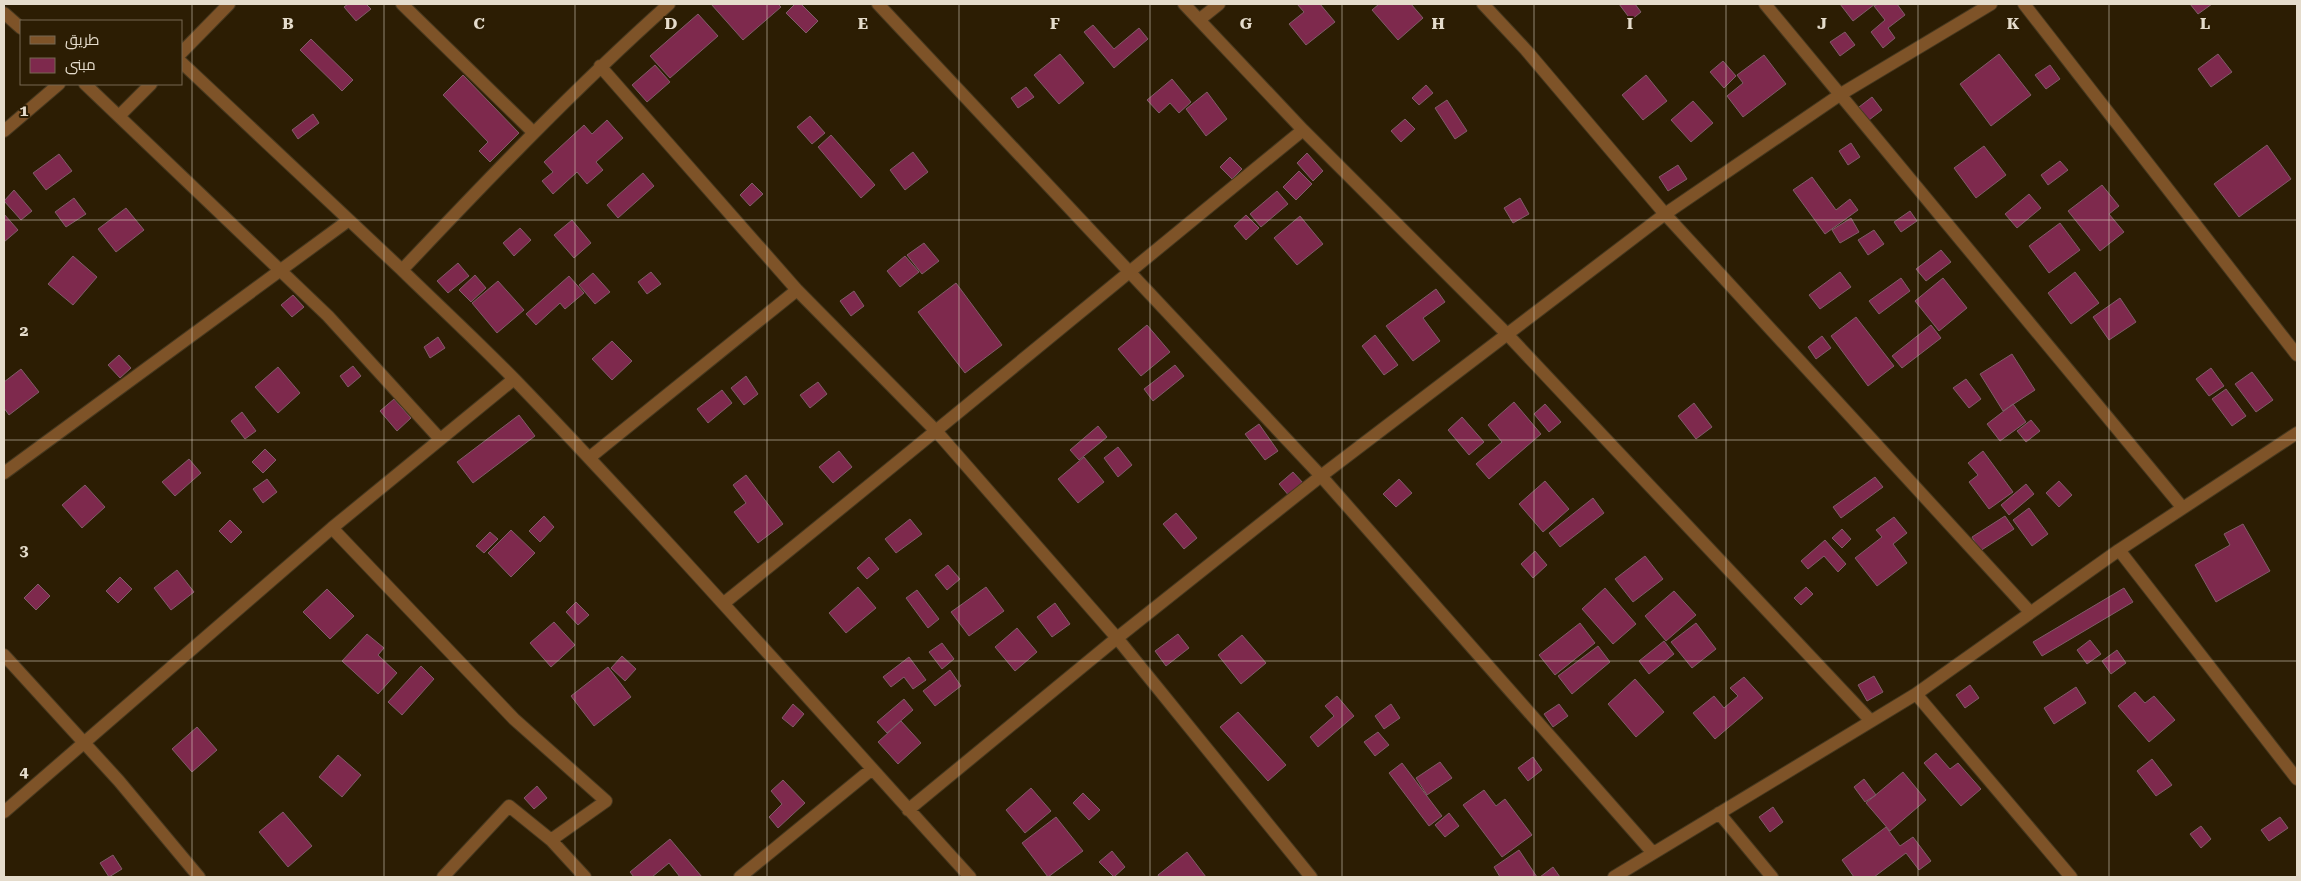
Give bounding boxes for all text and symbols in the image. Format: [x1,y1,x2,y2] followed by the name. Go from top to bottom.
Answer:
[282,14,294,33] text: B
[473,14,485,33] text: C
[665,14,678,33] text: D
[858,14,868,33] text: E
[1050,14,1060,33] text: F
[1240,14,1253,33] text: G
[1431,14,1445,33] text: H
[1627,14,1633,33] text: I
[1817,14,1827,33] text: J
[2007,14,2020,33] text: K
[2200,14,2210,33] text: L
[20,20,182,85] legend
[65,31,99,50] text: طريق
[65,56,96,75] text: مبنى
[20,101,29,120] text: 1
[20,321,29,340] text: 2
[20,541,29,560] text: 3
[20,762,29,781] text: 4

